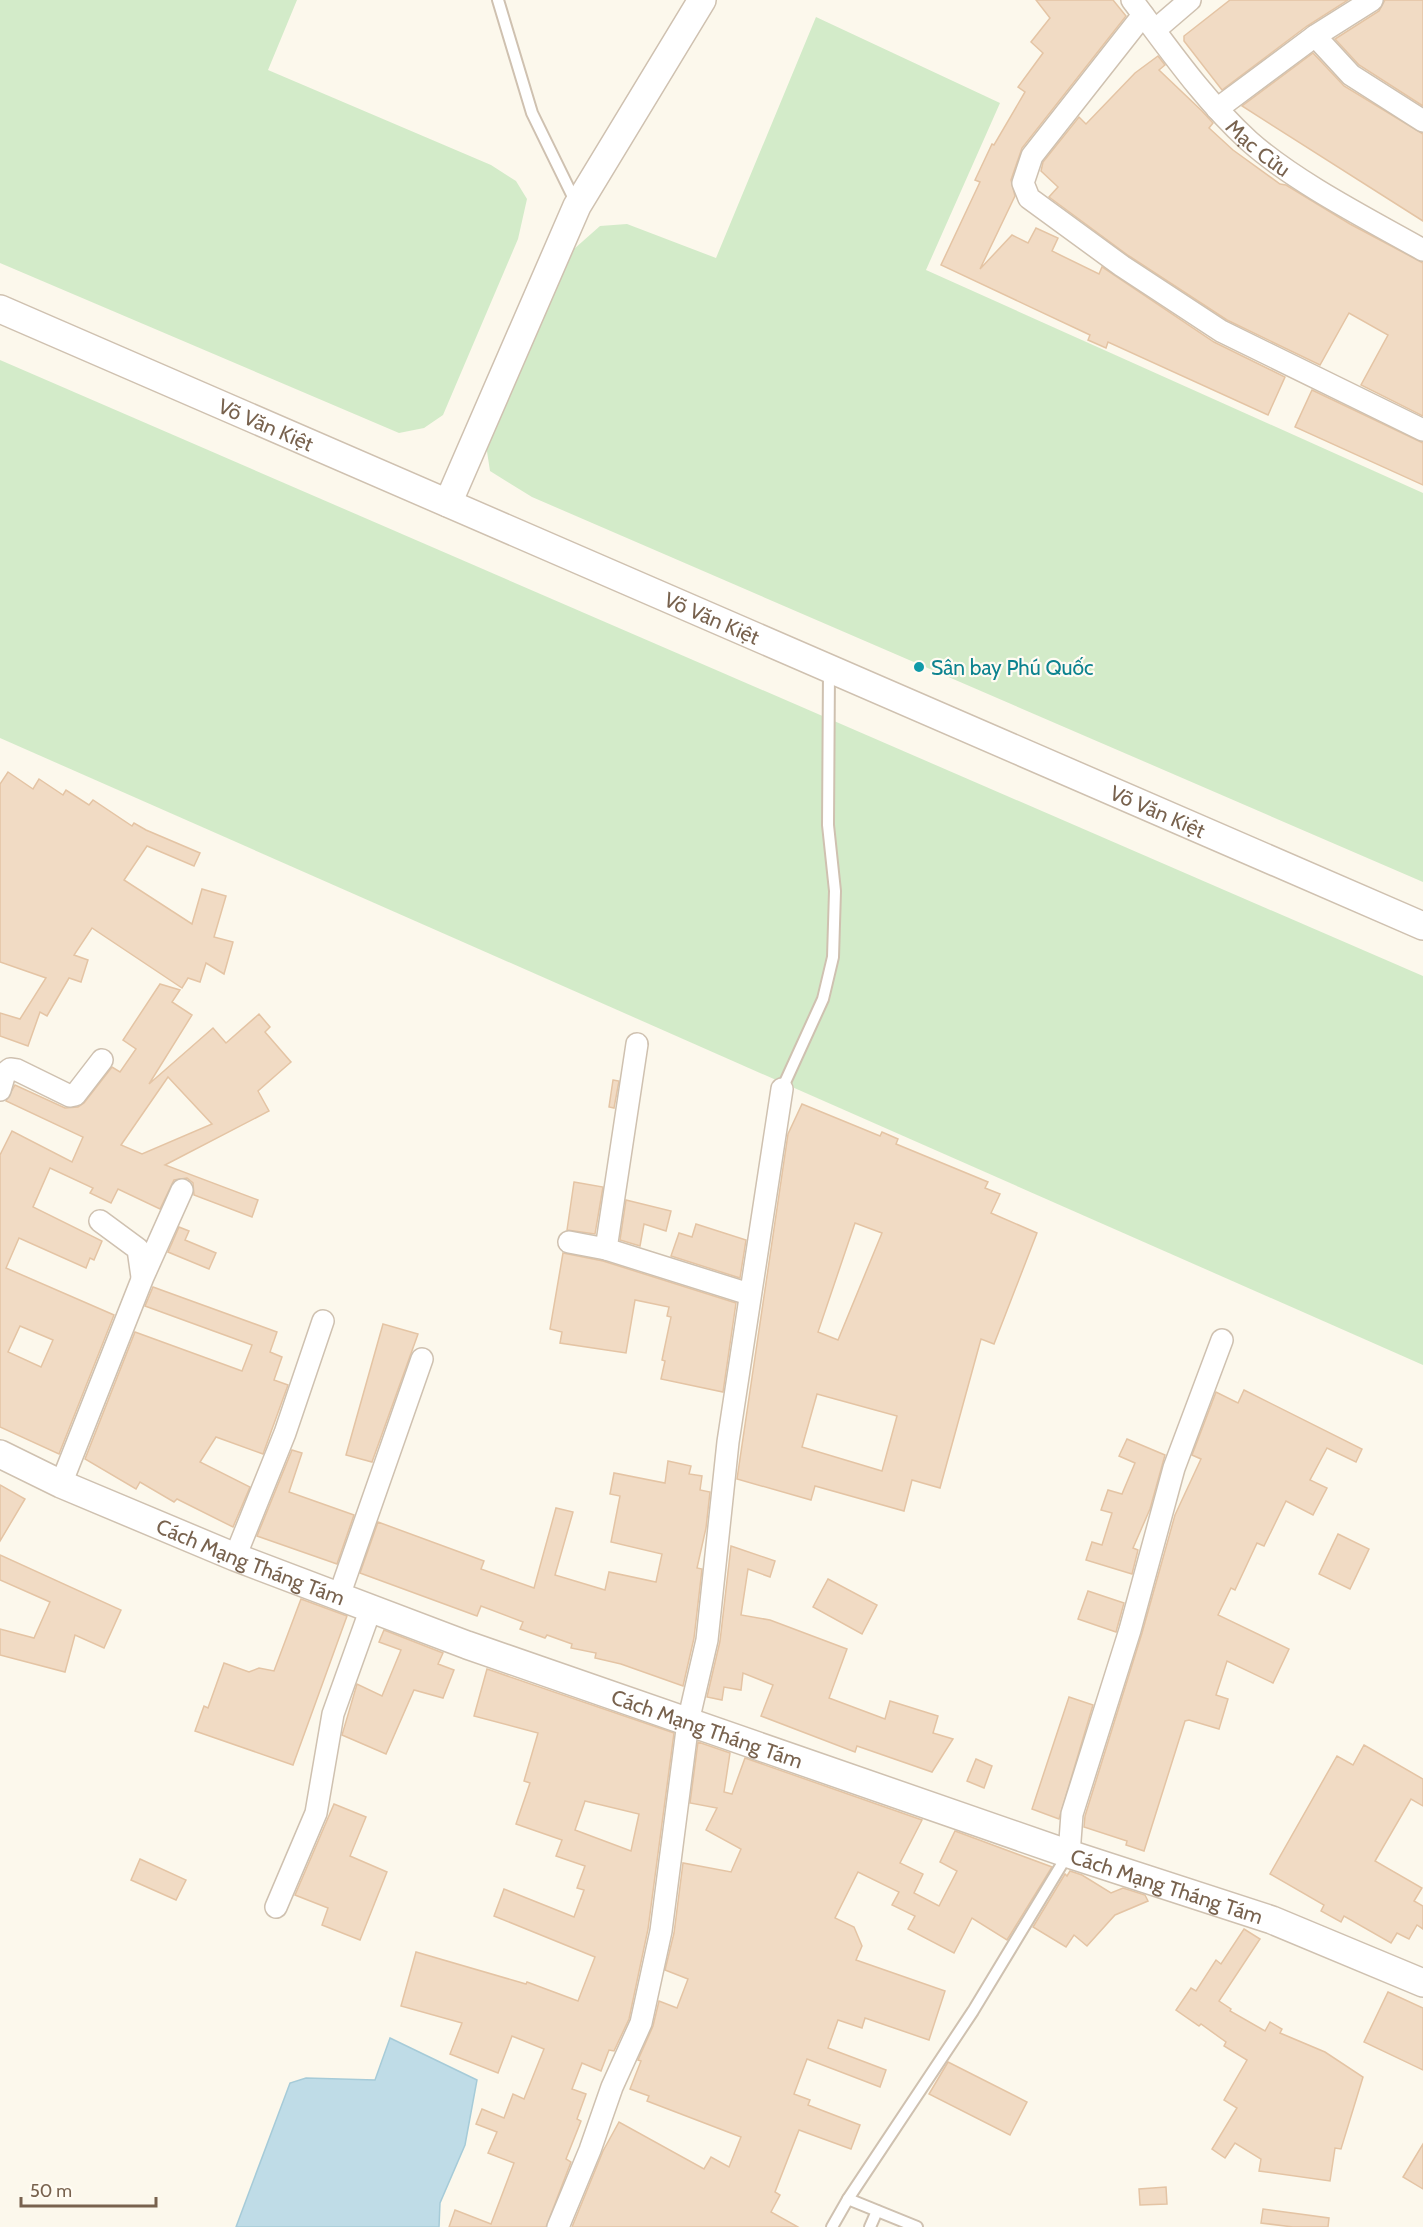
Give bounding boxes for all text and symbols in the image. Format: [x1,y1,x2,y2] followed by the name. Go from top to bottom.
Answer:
[1221,114,1295,181] street label: Mạc Cửu
[215,393,317,456] street label: Võ Văn Kiệt
[661,586,763,649] street label: Võ Văn Kiệt
[931,655,1094,680] place label: Sân bay Phú Quốc
[912,660,926,674] marker: Sân bay Phú Quốc
[1106,779,1209,843] street label: Võ Văn Kiệt
[153,1513,349,1610] street label: Cách Mạng Tháng Tám
[608,1684,806,1773] street label: Cách Mạng Tháng Tám
[1068,1843,1266,1929] street label: Cách Mạng Tháng Tám
[21,2170,156,2208] scale bar
[30,2180,72,2202] text: 50 m

